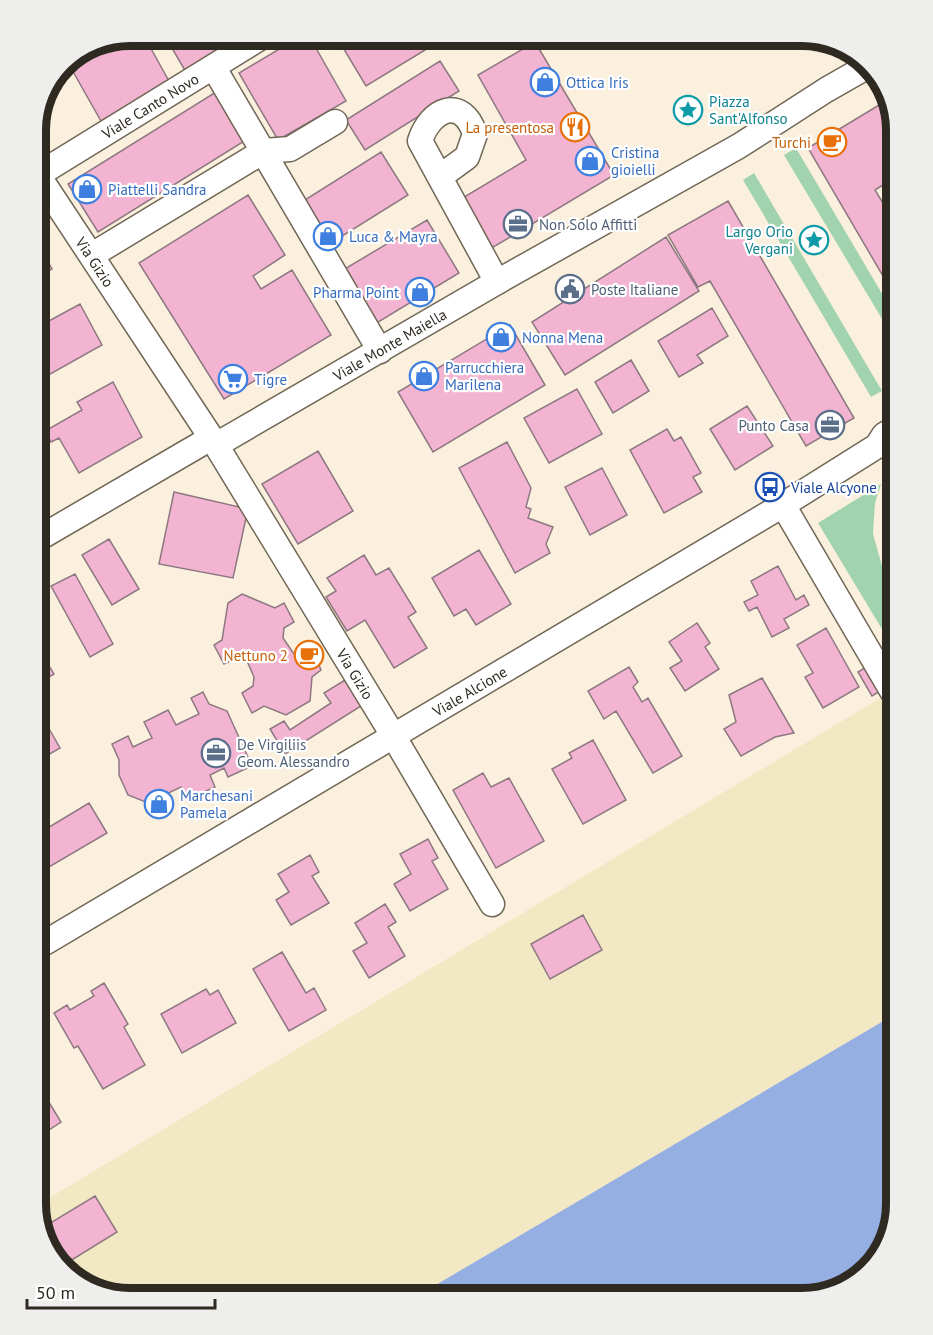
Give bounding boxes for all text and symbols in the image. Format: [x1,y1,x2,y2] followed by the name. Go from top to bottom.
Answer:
[529,66,561,98] shop icon: Ottica Iris
[97,69,202,143] street label: Viale Canto Novo
[566,73,628,92] place label: Ottica Iris
[709,92,788,128] place label: Piazza Sant'Alfonso
[672,94,704,126] place icon: Piazza Sant'Alfonso
[559,111,591,143] restaurant icon: La presentosa
[465,118,554,137] place label: La presentosa
[816,126,848,158] cafe icon: Turchi
[772,133,811,152] place label: Turchi
[611,143,660,179] place label: Cristina gioielli
[574,145,606,177] shop icon: Cristina gioielli
[71,173,103,205] shop icon: Piattelli Sandra
[108,180,206,199] place label: Piattelli Sandra
[502,208,534,240] office icon: Non Solo Affitti
[539,215,637,234] place label: Non Solo Affitti
[312,220,344,252] shop icon: Luca & Mayra
[725,222,793,258] place label: Largo Orio Vergani
[798,224,830,256] place icon: Largo Orio Vergani
[349,227,438,246] place label: Luca & Mayra
[71,232,119,290] street label: Via Gizio
[554,273,586,305] public building icon: Poste Italiane
[404,276,436,308] shop icon: Pharma Point
[591,280,678,299] place label: Poste Italiane
[313,283,399,302] place label: Pharma Point
[329,304,450,385] street label: Viale Monte Maiella
[485,321,517,353] shop icon: Nonna Mena
[522,328,603,347] place label: Nonna Mena
[445,358,524,394] place label: Parrucchiera Marilena
[408,360,440,392] shop icon: Parrucchiera Marilena
[217,363,249,395] supermarket icon: Tigre
[254,370,287,389] place label: Tigre
[814,409,846,441] office icon: Punto Casa
[738,416,809,435] place label: Punto Casa
[754,471,786,503] bus stop icon: Viale Alcyone
[790,478,877,497] place label: Viale Alcyone
[293,639,325,671] cafe icon: Nettuno 2
[332,644,378,703] street label: Via Gizio
[224,646,288,665] place label: Nettuno 2
[428,661,510,721] street label: Viale Alcione
[237,735,350,771] place label: De Virgiliis Geom. Alessandro
[200,737,232,769] office icon: De Virgiliis Geom. Alessandro
[180,786,253,822] place label: Marchesani Pamela
[143,788,175,820] shop icon: Marchesani Pamela
[27,1272,214,1310] scale bar
[36,1281,75,1304] text: 50 m

